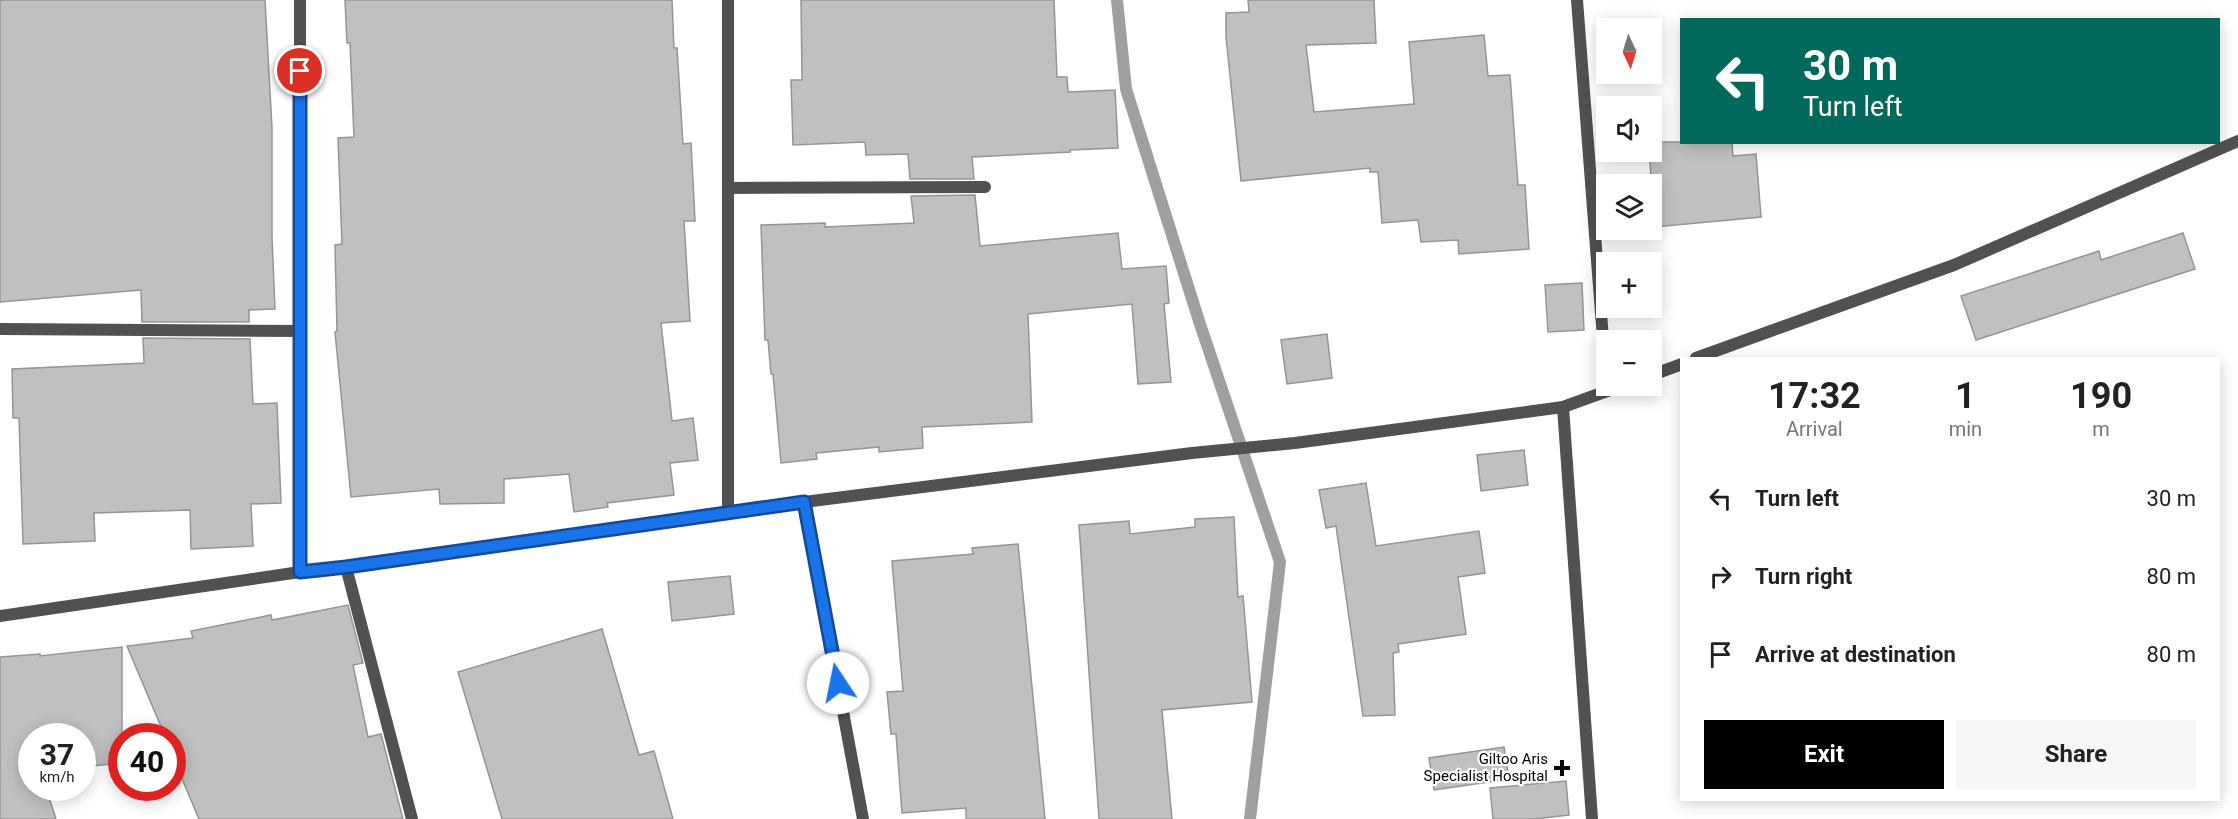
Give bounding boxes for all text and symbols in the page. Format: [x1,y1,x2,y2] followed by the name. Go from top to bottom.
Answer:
[1596,18,1662,84] north arrow
[1596,18,1662,396] map controls
[1803,41,1898,90] text: 30 m
[1704,42,1782,120] icon: left
[274,45,325,96] pin
[283,54,316,87] icon: arrive
[1803,91,1903,123] text: Turn left
[1596,96,1662,162] button: sound
[1596,174,1662,240] button: layers
[1596,252,1662,318] button: +
[1596,330,1662,396] button: −
[1768,375,1861,417] text: 17:32
[1955,375,1976,417] text: 1
[2070,375,2132,417] text: 190
[1786,417,1843,441] text: Arrival
[1949,417,1982,441] text: min
[2092,417,2110,441] text: m
[1704,482,1737,515] icon: left
[1755,486,1839,511] text: Turn left
[2147,486,2196,511] text: 30 m
[1704,560,1737,593] icon: right
[1755,564,1852,589] text: Turn right
[2147,564,2196,589] text: 80 m
[1704,638,1737,671] icon: arrive
[1755,642,1956,667] text: Arrive at destination
[2147,642,2196,667] text: 80 m
[806,651,870,715] position arrow
[1704,720,1944,789] button: Exit
[1956,720,2196,789] button: Share
[108,723,186,801] speed limit sign: 40
[40,737,74,772] text: 37
[1424,750,1548,785] place label: Giltoo Aris Specialist Hospital
[1553,759,1571,777] marker: Giltoo Aris Specialist Hospital
[39,768,75,786] text: km/h

